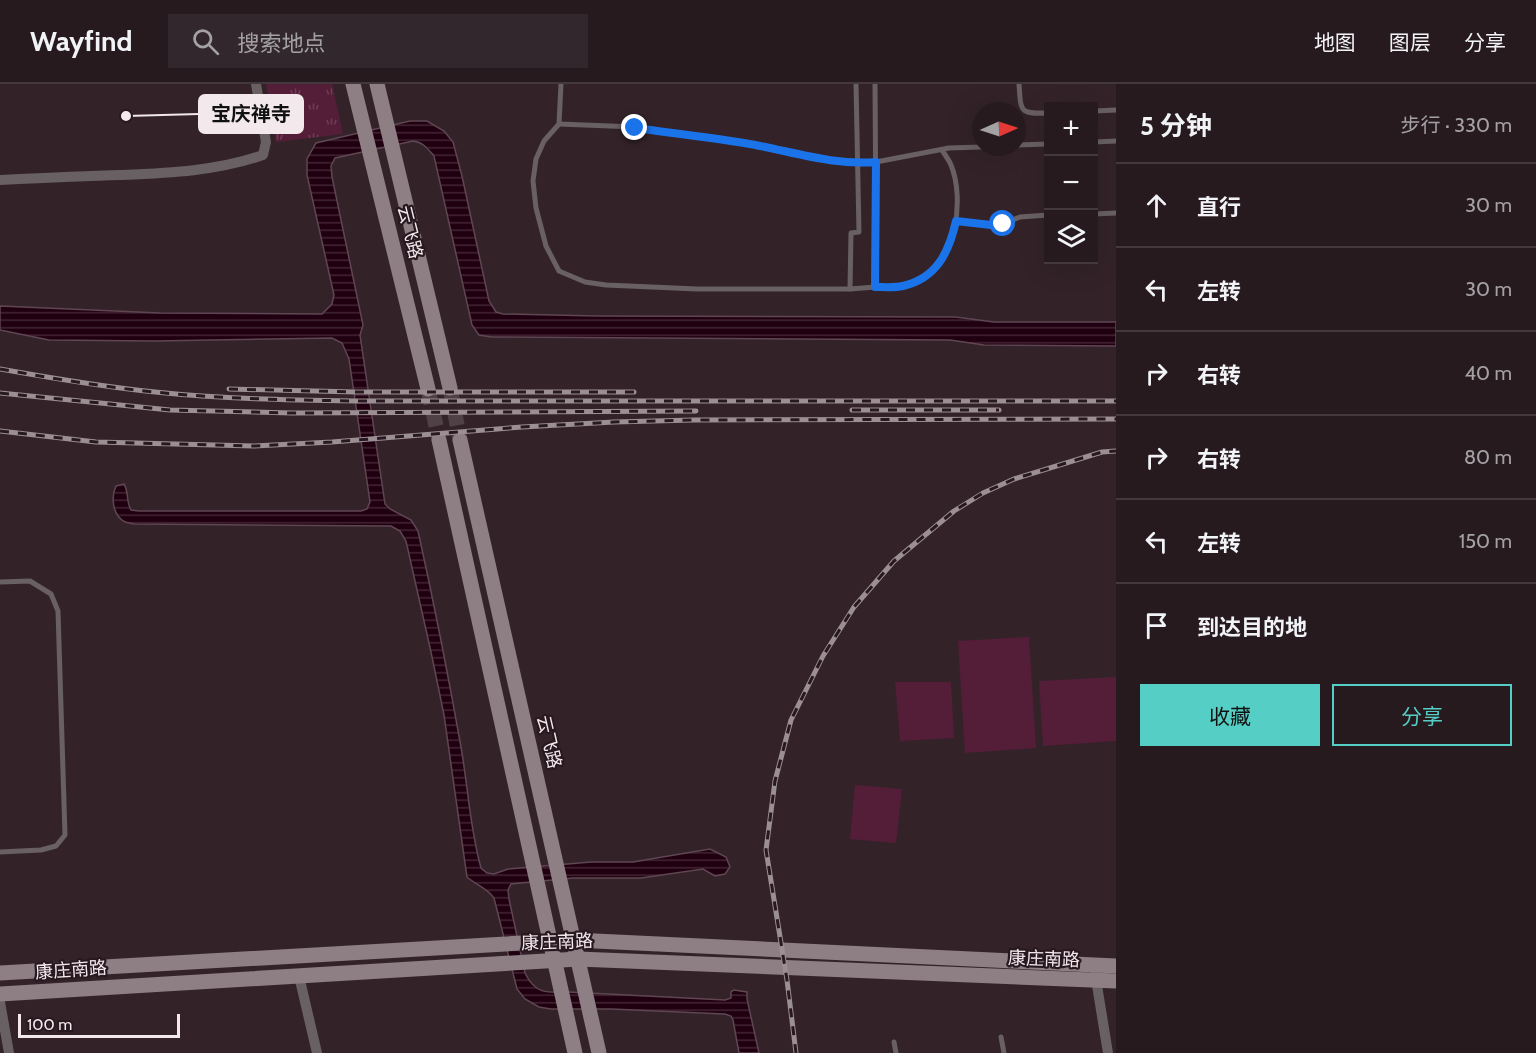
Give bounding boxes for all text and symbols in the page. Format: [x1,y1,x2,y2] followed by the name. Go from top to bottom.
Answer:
[168,14,588,68] search box
[30,24,132,58] text: Wayfind
[189,25,222,58] icon: search
[237,30,325,57] text: 搜索地点
[1314,30,1356,55] text: 地图
[1389,30,1431,55] text: 图层
[1464,30,1506,55] text: 分享
[199,95,303,133] callout: 宝庆禅寺
[211,102,291,126] text: 宝庆禅寺
[972,102,1026,156] north arrow
[1044,102,1098,264] map controls
[1044,102,1098,156] button: +
[1140,110,1212,142] text: 5 分钟
[1401,113,1512,137] text: 步行 · 330 m
[621,114,647,140] route end
[1044,156,1098,210] button: −
[1140,189,1173,222] icon: ahead
[1465,193,1512,217] text: 30 m
[1197,194,1241,221] text: 直行
[393,203,427,261] street label: 云飞路
[989,210,1015,236] route start
[1044,210,1098,264] button: layers
[1140,273,1173,306] icon: left
[1465,277,1512,301] text: 30 m
[1197,278,1241,305] text: 左转
[1140,357,1173,390] icon: right
[1464,361,1512,385] text: 40 m
[1197,362,1241,389] text: 右转
[1140,441,1173,474] icon: right
[1464,445,1512,469] text: 80 m
[1197,446,1241,473] text: 右转
[1140,525,1173,558] icon: left
[1459,529,1512,553] text: 150 m
[1197,530,1241,557] text: 左转
[1140,609,1173,642] icon: arrive
[1197,614,1307,641] text: 到达目的地
[1140,684,1320,746] button: 收藏
[1332,684,1512,746] button: 分享
[532,713,566,771] street label: 云飞路
[521,930,593,954] street label: 康庄南路
[1008,947,1080,971] street label: 康庄南路
[34,957,108,983] street label: 康庄南路
[18,1011,180,1038] scale bar
[27,1015,72,1034] text: 100 m

